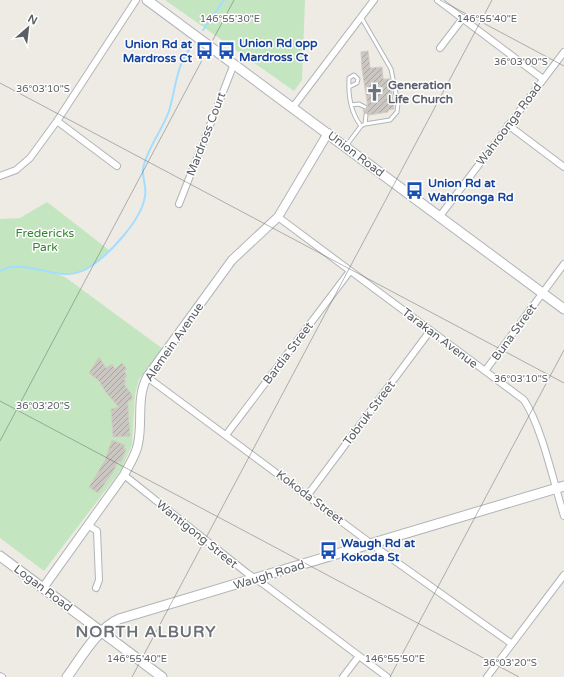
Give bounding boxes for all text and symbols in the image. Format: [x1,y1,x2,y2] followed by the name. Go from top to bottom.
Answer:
[8,8,48,48] north arrow
[26,12,39,27] text: N
[200,13,260,25] text: 146°55'30"E
[457,13,517,25] text: 146°55'40"E
[239,36,318,64] place label: Union Rd opp Mardross Ct
[123,37,192,65] place label: Union Rd at Mardross Ct
[216,40,236,60] bus stop icon: Union Rd opp Mardross Ct
[195,41,215,61] bus stop icon: Union Rd at Mardross Ct
[494,56,548,68] text: 36°03'00"S
[388,78,453,106] place label: Generation Life Church
[473,80,545,168] street label: Wahroonga Road
[365,82,385,102] church icon: Generation Life Church
[16,83,70,95] text: 36°03'10"S
[184,90,229,178] street label: Mardross Court
[325,128,387,180] street label: Union Road
[428,176,514,205] place label: Union Rd at Wahroonga Rd
[405,180,425,200] bus stop icon: Union Rd at Wahroonga Rd
[16,226,75,254] park label: Fredericks Park
[142,300,206,384] street label: Alemein Avenue
[489,300,540,363] street label: Buna Street
[399,305,481,371] street label: Tarakan Avenue
[260,319,316,387] street label: Bardia Street
[494,373,548,385] text: 36°03'10"S
[340,378,398,448] street label: Tobruk Street
[16,400,70,412] text: 36°03'20"S
[274,467,347,527] street label: Kokoda Street
[154,497,241,571] street label: Wantigong Street
[341,536,415,564] place label: Waugh Rd at Kokoda St
[318,540,338,560] bus stop icon: Waugh Rd at Kokoda St
[232,558,306,592] street label: Waugh Road
[11,562,75,614] street label: Logan Road
[75,622,217,642] district label: NORTH ALBURY
[107,653,167,665] text: 146°55'40"E
[365,653,425,665] text: 146°55'50"E
[483,657,537,669] text: 36°03'20"S

